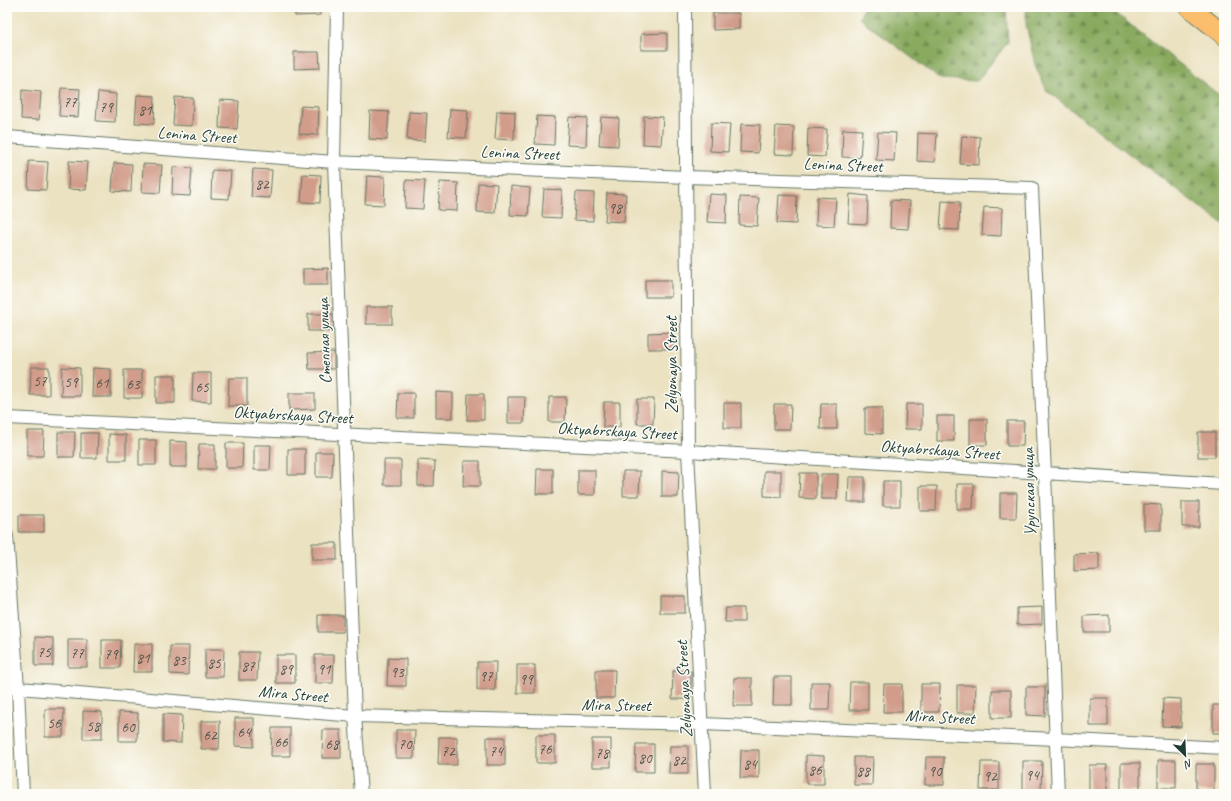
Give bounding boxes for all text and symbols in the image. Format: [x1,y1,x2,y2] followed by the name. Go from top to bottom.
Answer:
[63,93,78,112] house number: 77
[99,98,114,117] house number: 79
[138,101,153,120] house number: 81
[157,122,240,148] street label: Lenina Street
[480,141,562,165] street label: Lenina Street
[803,153,885,177] street label: Lenina Street
[255,175,270,194] house number: 82
[608,199,623,218] house number: 98
[312,296,336,384] street label: Степная улица
[661,314,682,414] street label: Zelyonaya Street
[33,372,48,391] house number: 57
[64,373,79,392] house number: 59
[95,374,110,393] house number: 61
[126,375,141,394] house number: 63
[195,378,210,397] house number: 65
[233,401,356,429] street label: Oktyabrskaya Street
[557,417,680,445] street label: Oktyabrskaya Street
[880,435,1003,465] street label: Oktyabrskaya Street
[1017,445,1041,537] street label: Урупская улица
[671,638,697,738] street label: Zelyonaya Street
[37,643,52,662] house number: 75
[70,644,85,663] house number: 77
[104,645,119,664] house number: 79
[136,649,151,668] house number: 81
[172,651,187,670] house number: 83
[207,654,222,673] house number: 85
[241,657,256,676] house number: 87
[279,660,294,679] house number: 89
[317,660,332,679] house number: 91
[390,663,405,682] house number: 93
[479,667,494,686] house number: 97
[519,670,534,689] house number: 99
[258,681,331,708] street label: Mira Street
[581,694,653,716] street label: Mira Street
[905,705,978,729] street label: Mira Street
[47,714,62,733] house number: 56
[86,717,101,736] house number: 58
[121,718,136,737] house number: 60
[237,723,252,742] house number: 64
[203,726,218,745] house number: 62
[274,733,289,752] house number: 66
[325,735,340,754] house number: 68
[398,735,413,754] house number: 70
[1165,735,1205,775] north arrow
[538,740,553,759] house number: 76
[441,742,456,761] house number: 72
[489,742,504,761] house number: 74
[595,744,610,763] house number: 78
[638,749,653,768] house number: 80
[672,751,687,770] house number: 82
[743,755,758,774] house number: 84
[1181,756,1195,773] text: N
[808,761,823,780] house number: 86
[856,762,871,781] house number: 88
[928,762,943,781] house number: 90
[1025,766,1040,785] house number: 94
[983,767,998,786] house number: 92

